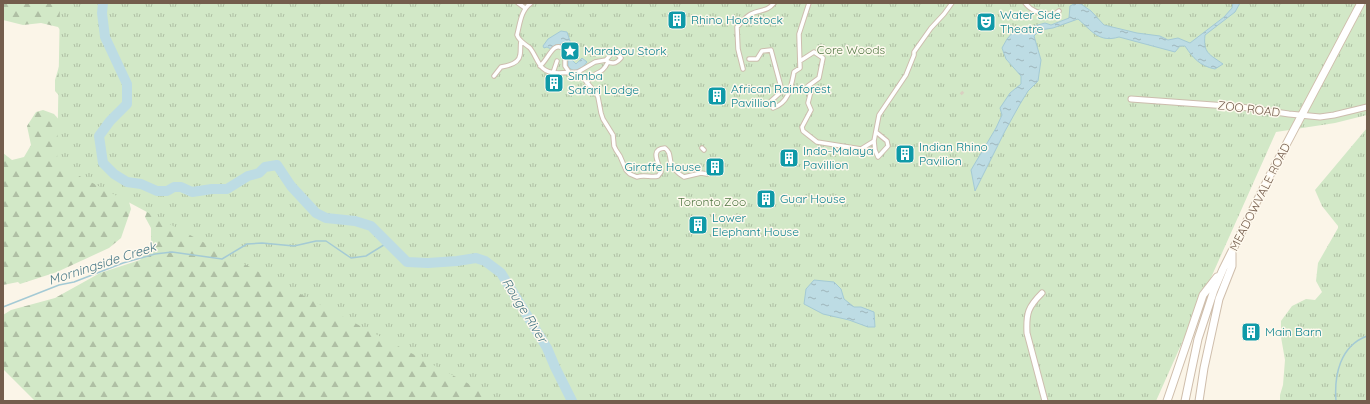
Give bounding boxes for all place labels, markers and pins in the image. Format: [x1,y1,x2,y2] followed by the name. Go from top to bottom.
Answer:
[1000,7,1061,36] place label: Water Side Theatre
[666,9,688,31] building icon: Rhino Hoofstock
[975,11,997,33] theatre icon: Water Side Theatre
[691,12,783,27] place label: Rhino Hoofstock
[559,40,581,62] place icon: Marabou Stork
[584,43,667,58] place label: Marabou Stork
[568,68,639,97] place label: Simba Safari Lodge
[543,72,565,94] building icon: Simba Safari Lodge
[731,81,831,110] place label: African Rainforest Pavillion
[706,85,728,107] building icon: African Rainforest Pavillion
[919,139,988,168] place label: Indian Rhino Pavilion
[803,143,873,172] place label: Indo-Malaya Pavillion
[894,143,916,165] building icon: Indian Rhino Pavilion
[778,147,800,169] building icon: Indo-Malaya Pavillion
[704,156,726,178] building icon: Giraffe House
[625,159,701,174] place label: Giraffe House
[755,188,777,210] building icon: Guar House
[780,191,846,206] place label: Guar House
[712,210,799,239] place label: Lower Elephant House
[687,214,709,236] building icon: Lower Elephant House
[1240,321,1262,343] building icon: Main Barn
[1265,324,1322,339] place label: Main Barn

